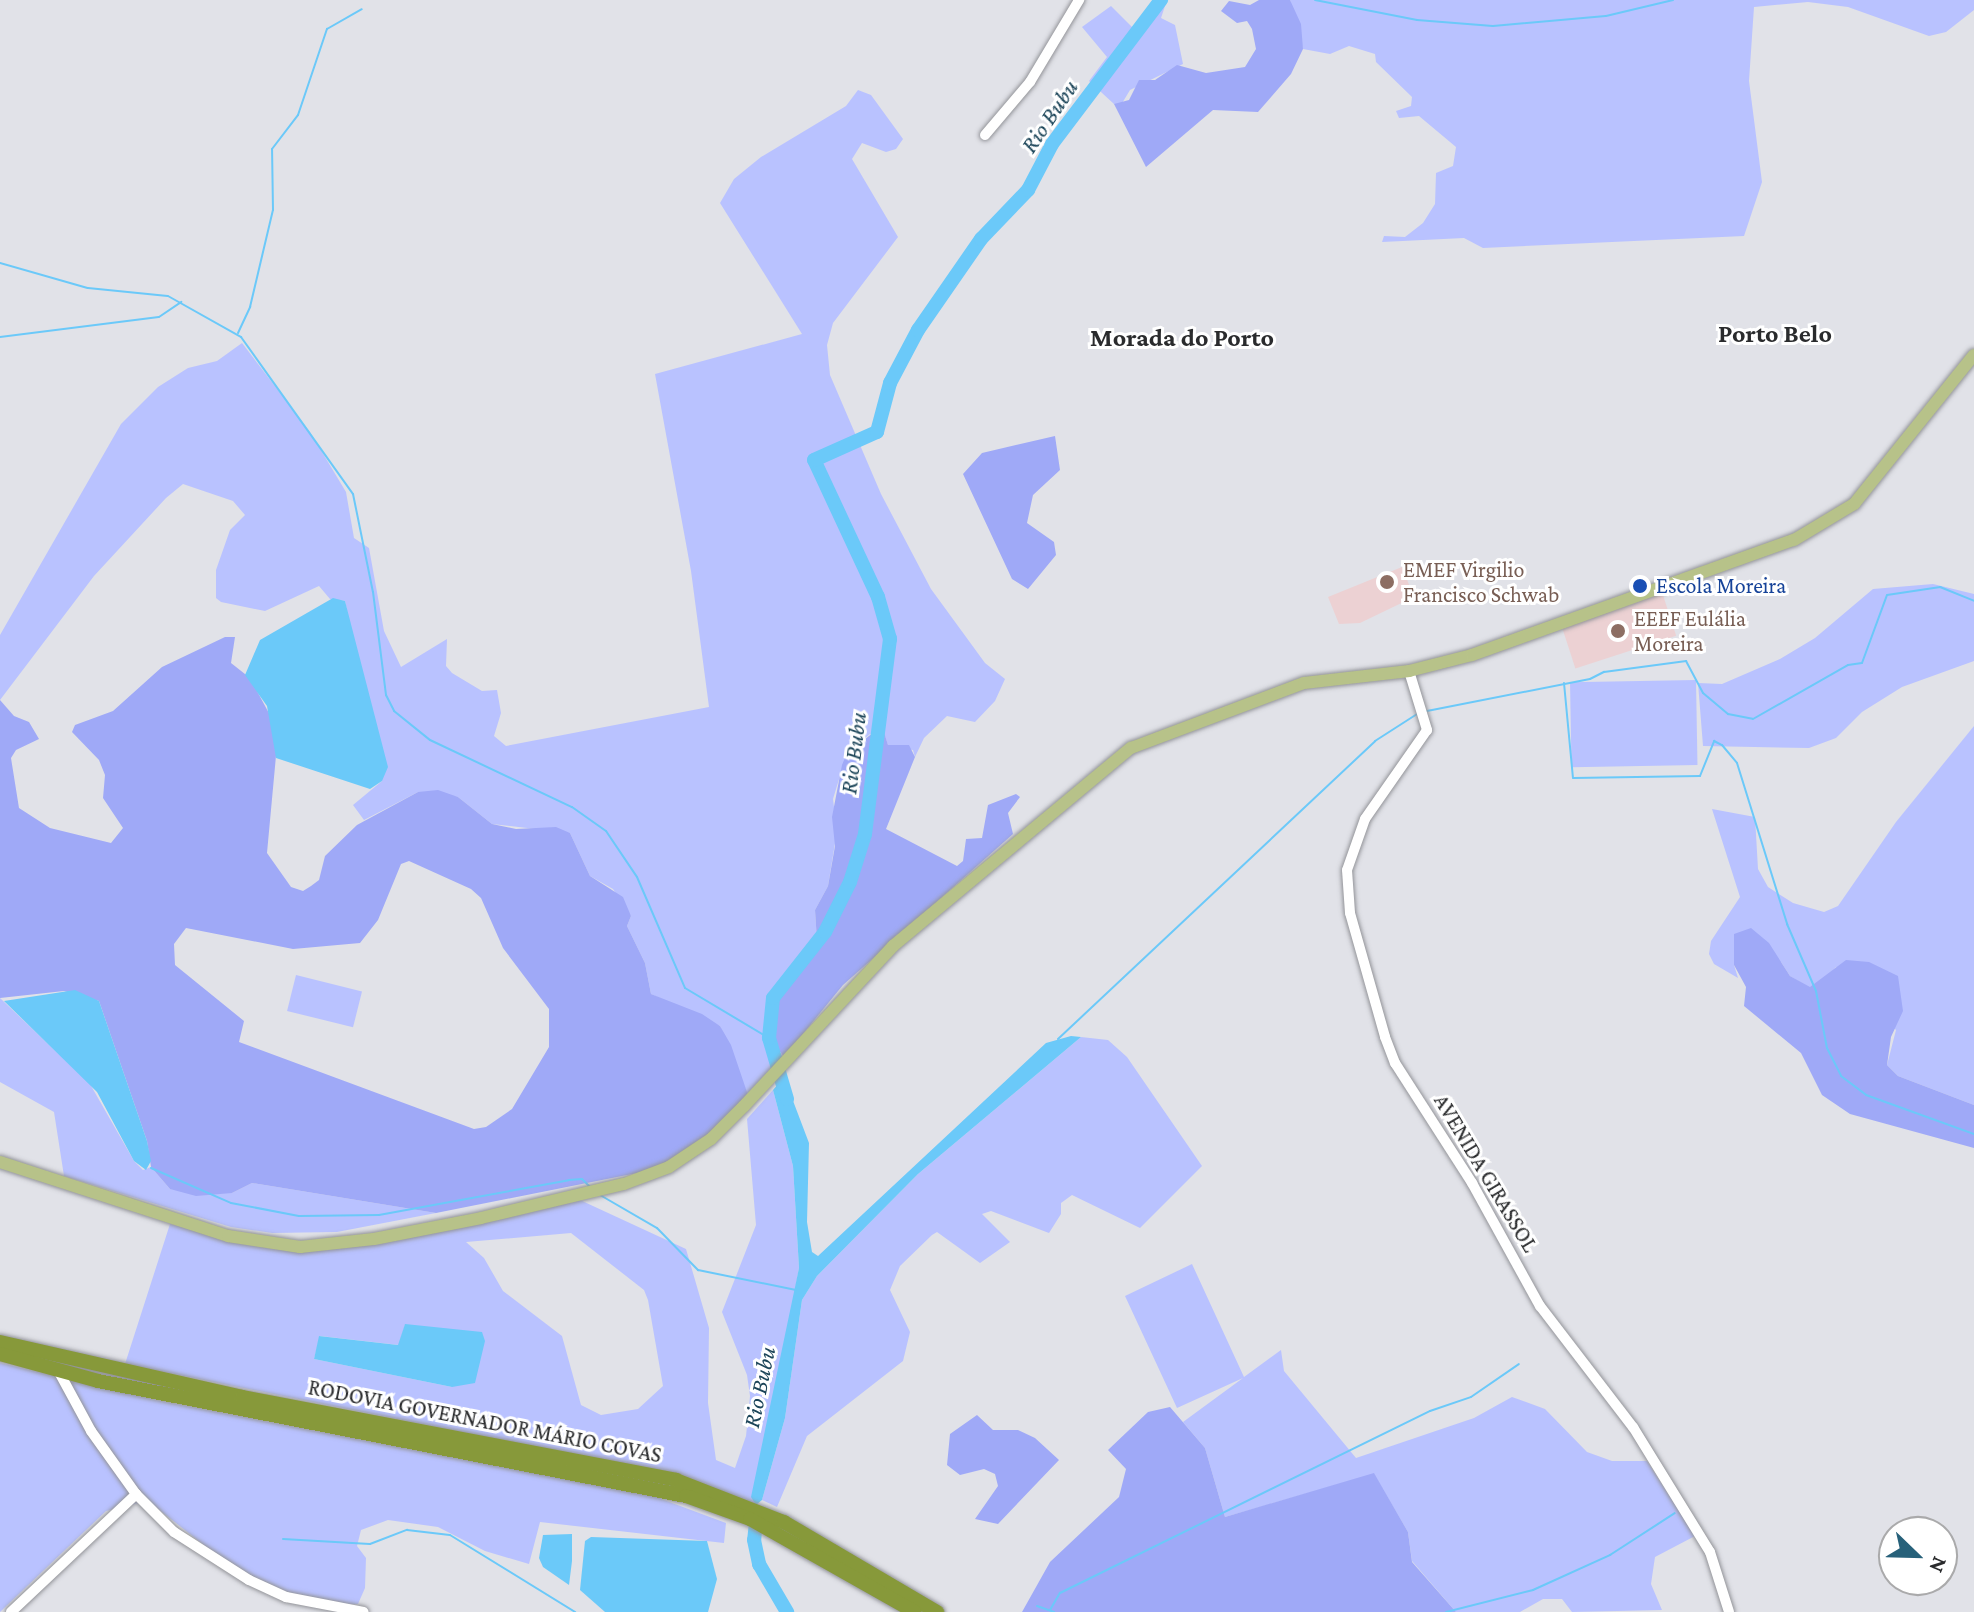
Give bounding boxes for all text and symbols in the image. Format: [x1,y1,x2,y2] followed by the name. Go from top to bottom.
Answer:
[1014,74,1084,158] water label: Rio Bubu
[1718,318,1832,350] district label: Porto Belo
[1090,322,1274,354] district label: Morada do Porto
[1403,556,1559,608] place label: EMEF Virgilio Francisco Schwab
[1378,573,1396,591] marker: EMEF Virgilio Francisco Schwab
[1656,573,1786,599] place label: Escola Moreira
[1631,577,1649,595] marker: Escola Moreira
[1634,605,1746,656] place label: EEEF Eulália Moreira
[1609,622,1627,640] marker: EEEF Eulália Moreira
[834,710,872,796] water label: Rio Bubu
[1428,1089,1544,1257] street label: AVENIDA GIRASSOL
[736,1344,782,1430] water label: Rio Bubu
[306,1374,664,1468] street label: RODOVIA GOVERNADOR MÁRIO COVAS
[1878,1516,1958,1596] north arrow
[1924,1553,1953,1577] text: N

